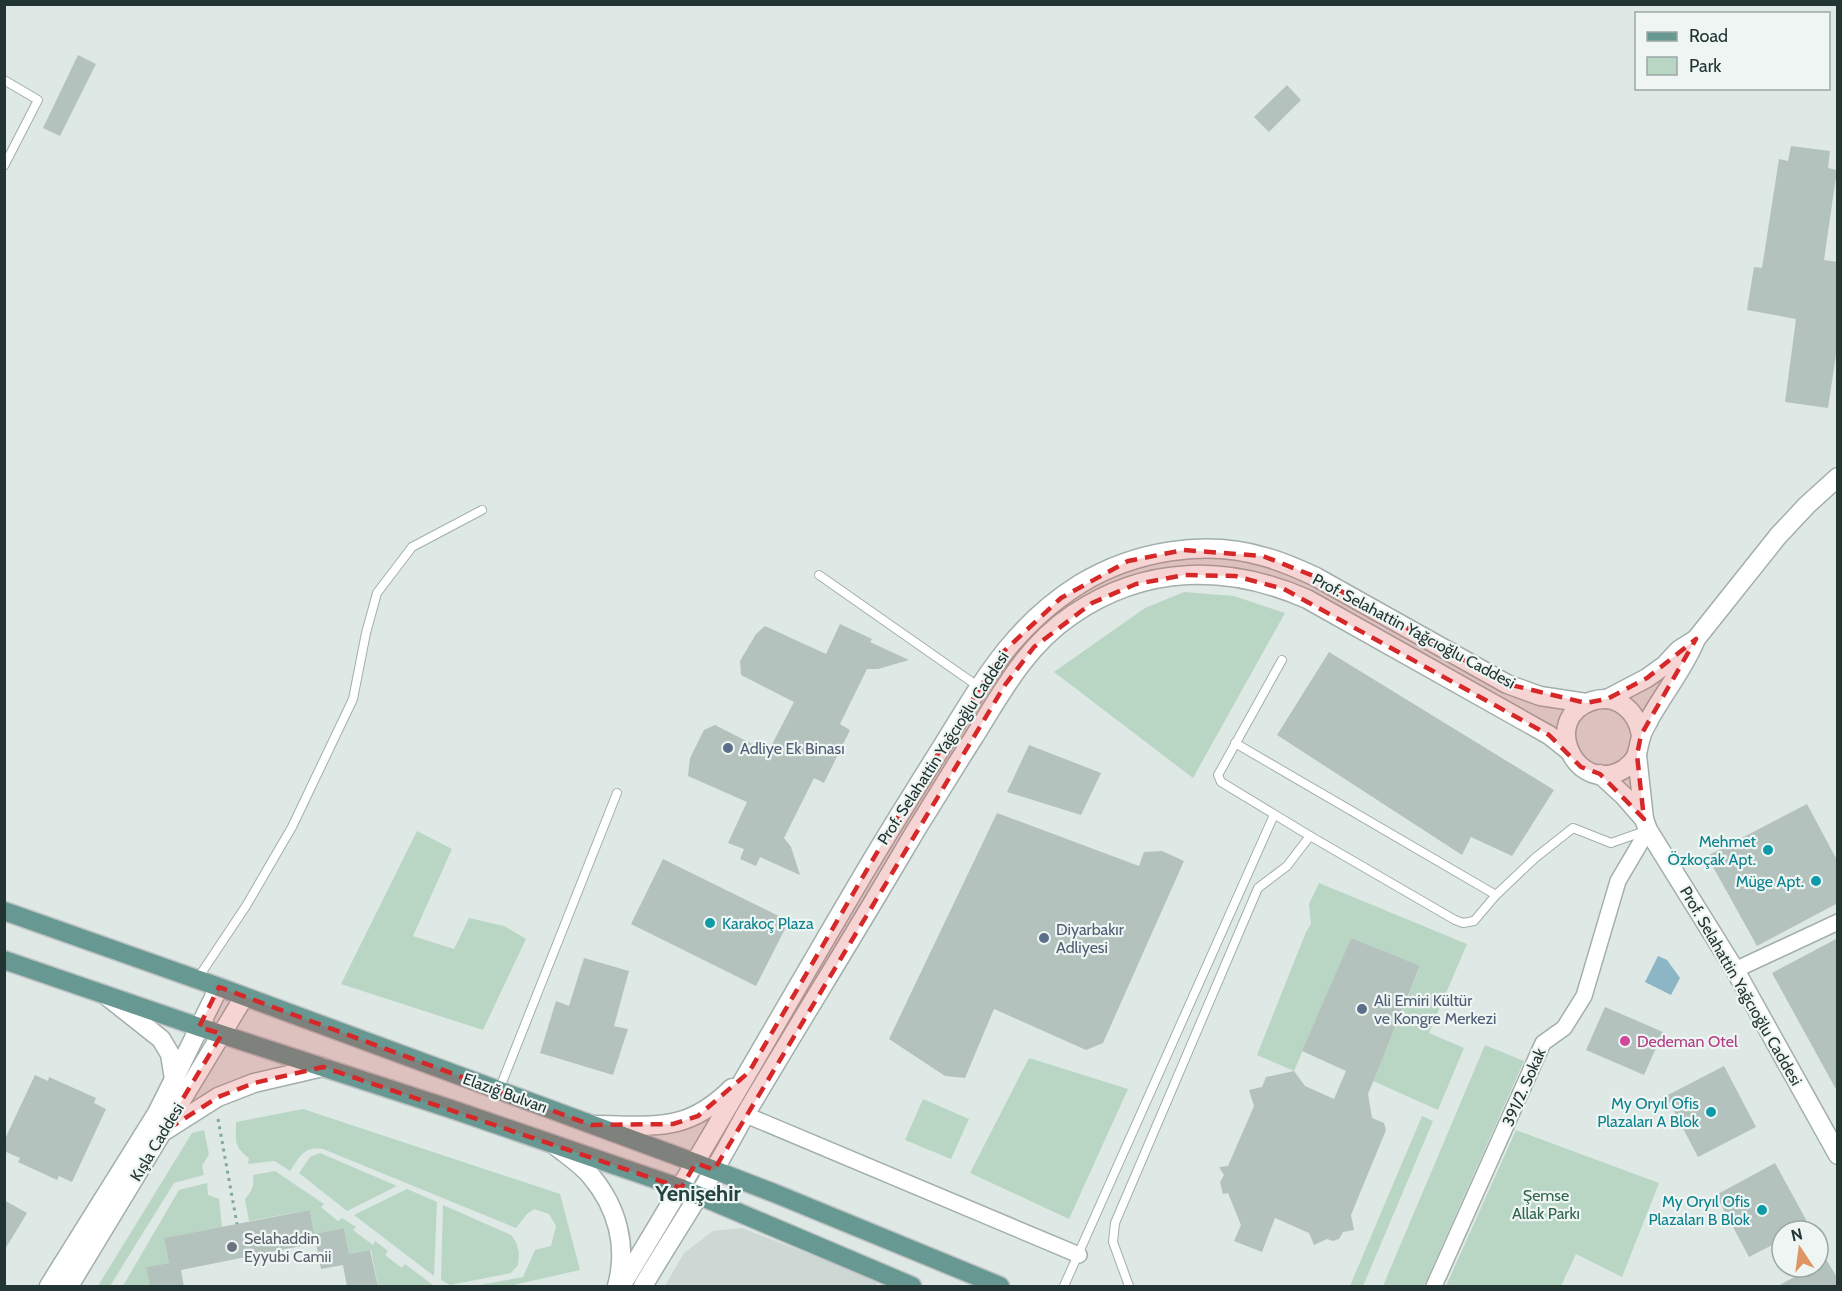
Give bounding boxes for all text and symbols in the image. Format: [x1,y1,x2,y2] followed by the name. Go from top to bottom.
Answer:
[1635,12,1830,90] legend
[1689,25,1728,47] text: Road
[1689,55,1722,77] text: Park
[1309,569,1519,693] street label: Prof. Selahattin Yağcıoğlu Caddesi
[873,648,1013,848] street label: Prof. Selahattin Yağcıoğlu Caddesi
[740,739,845,758] place label: Adliye Ek Binası
[721,741,735,755] marker: Adliye Ek Binası
[1668,832,1757,869] place label: Mehmet Özkoçak Apt.
[1761,843,1775,857] marker: Mehmet Özkoçak Apt.
[1736,872,1804,891] place label: Müge Apt.
[1809,874,1823,888] marker: Müge Apt.
[1676,883,1806,1089] street label: Prof. Selahattin Yağcıoğlu Caddesi
[722,914,814,933] place label: Karakoç Plaza
[703,916,717,930] marker: Karakoç Plaza
[1056,920,1125,957] place label: Diyarbakır Adliyesi
[1037,931,1051,945] marker: Diyarbakır Adliyesi
[1374,991,1496,1028] place label: Ali Emiri Kültür ve Kongre Merkezi
[1355,1002,1369,1016] marker: Ali Emiri Kültür ve Kongre Merkezi
[1637,1032,1738,1051] place label: Dedeman Otel
[1618,1034,1632,1048] marker: Dedeman Otel
[1498,1044,1550,1129] street label: 391/2. Sokak
[460,1069,550,1117] street label: Elazığ Bulvarı
[1597,1094,1700,1131] place label: My Oryıl Ofis Plazaları A Blok
[126,1099,188,1185] street label: Kışla Caddesi
[1704,1105,1718,1119] marker: My Oryıl Ofis Plazaları A Blok
[654,1180,742,1207] district label: Yenişehir
[1512,1186,1580,1223] park label: Şemse Allak Parkı
[1648,1192,1751,1229] place label: My Oryıl Ofis Plazaları B Blok
[1755,1203,1769,1217] marker: My Oryıl Ofis Plazaları B Blok
[1770,1219,1830,1279] north arrow
[1789,1224,1804,1245] text: N
[244,1229,331,1266] place label: Selahaddin Eyyubi Camii
[225,1240,239,1254] marker: Selahaddin Eyyubi Camii

